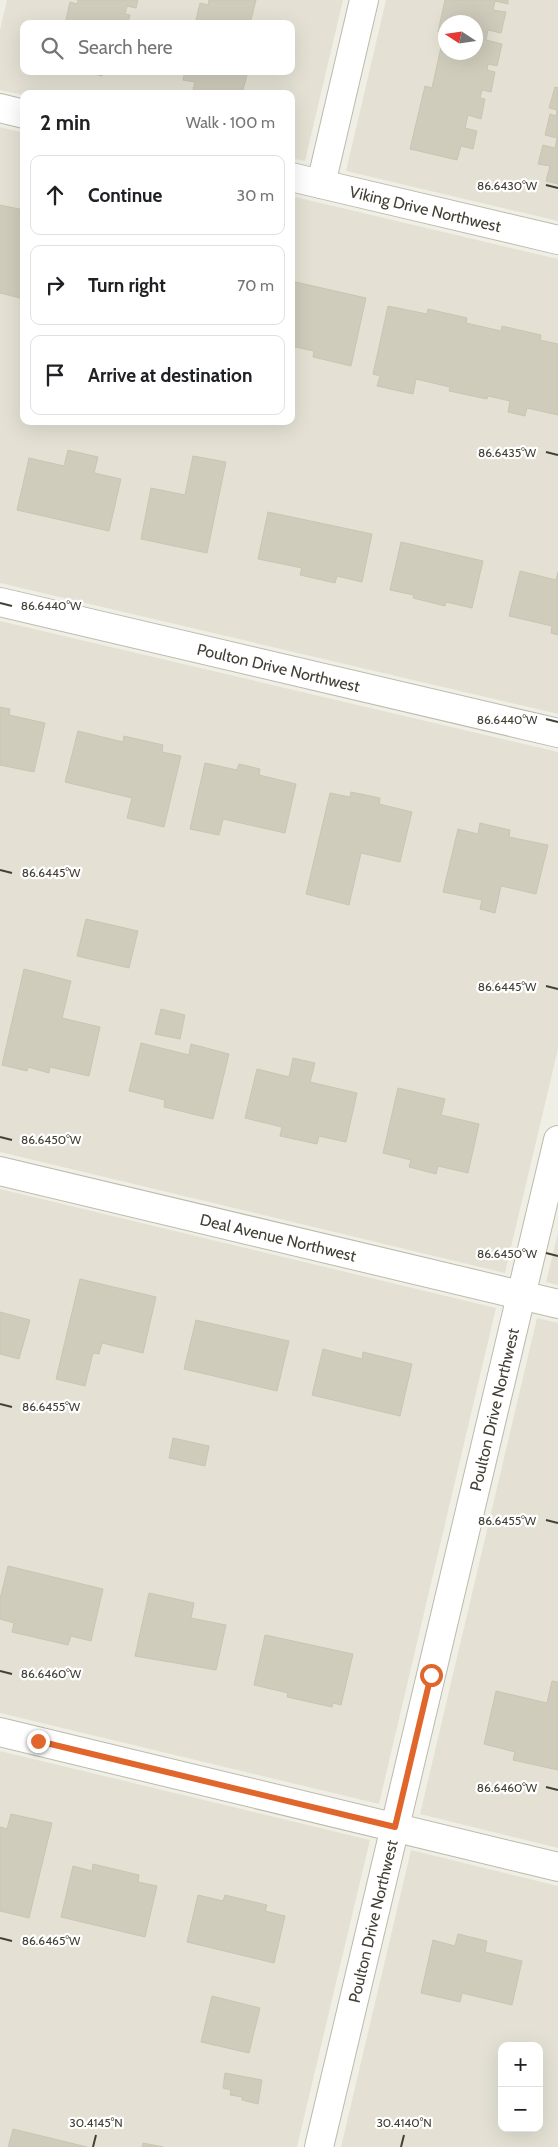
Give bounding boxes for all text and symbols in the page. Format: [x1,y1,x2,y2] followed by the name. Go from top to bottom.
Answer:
[438,15,483,60] north arrow
[20,20,295,75] search box
[38,34,66,62] icon: search
[78,36,172,59] text: Search here
[40,110,91,135] text: 2 min
[186,113,275,132] text: Walk · 100 m
[477,178,538,193] text: 86.6430°W
[41,181,69,209] icon: ahead
[348,182,503,236] street label: Viking Drive Northwest
[88,184,162,207] text: Continue
[237,186,274,205] text: 30 m
[41,271,69,299] icon: right
[88,274,166,297] text: Turn right
[237,276,274,295] text: 70 m
[41,361,69,389] icon: arrive
[88,364,252,387] text: Arrive at destination
[478,445,537,460] text: 86.6435°W
[21,598,82,613] text: 86.6440°W
[195,640,362,696] street label: Poulton Drive Northwest
[477,712,538,727] text: 86.6440°W
[22,865,81,880] text: 86.6445°W
[478,979,537,994] text: 86.6445°W
[21,1132,82,1147] text: 86.6450°W
[198,1210,359,1266] street label: Deal Avenue Northwest
[477,1246,538,1261] text: 86.6450°W
[466,1326,523,1493] street label: Poulton Drive Northwest
[22,1399,81,1414] text: 86.6455°W
[478,1513,537,1528] text: 86.6455°W
[420,1664,443,1687] route start
[21,1666,82,1681] text: 86.6460°W
[27,1730,50,1753] route end
[477,1780,538,1795] text: 86.6460°W
[345,1837,402,2005] street label: Poulton Drive Northwest
[22,1933,81,1948] text: 86.6465°W
[498,2042,543,2132] map controls
[498,2042,543,2087] button: +
[498,2087,543,2132] button: −
[69,2115,123,2130] text: 30.4145°N
[376,2115,432,2130] text: 30.4140°N

